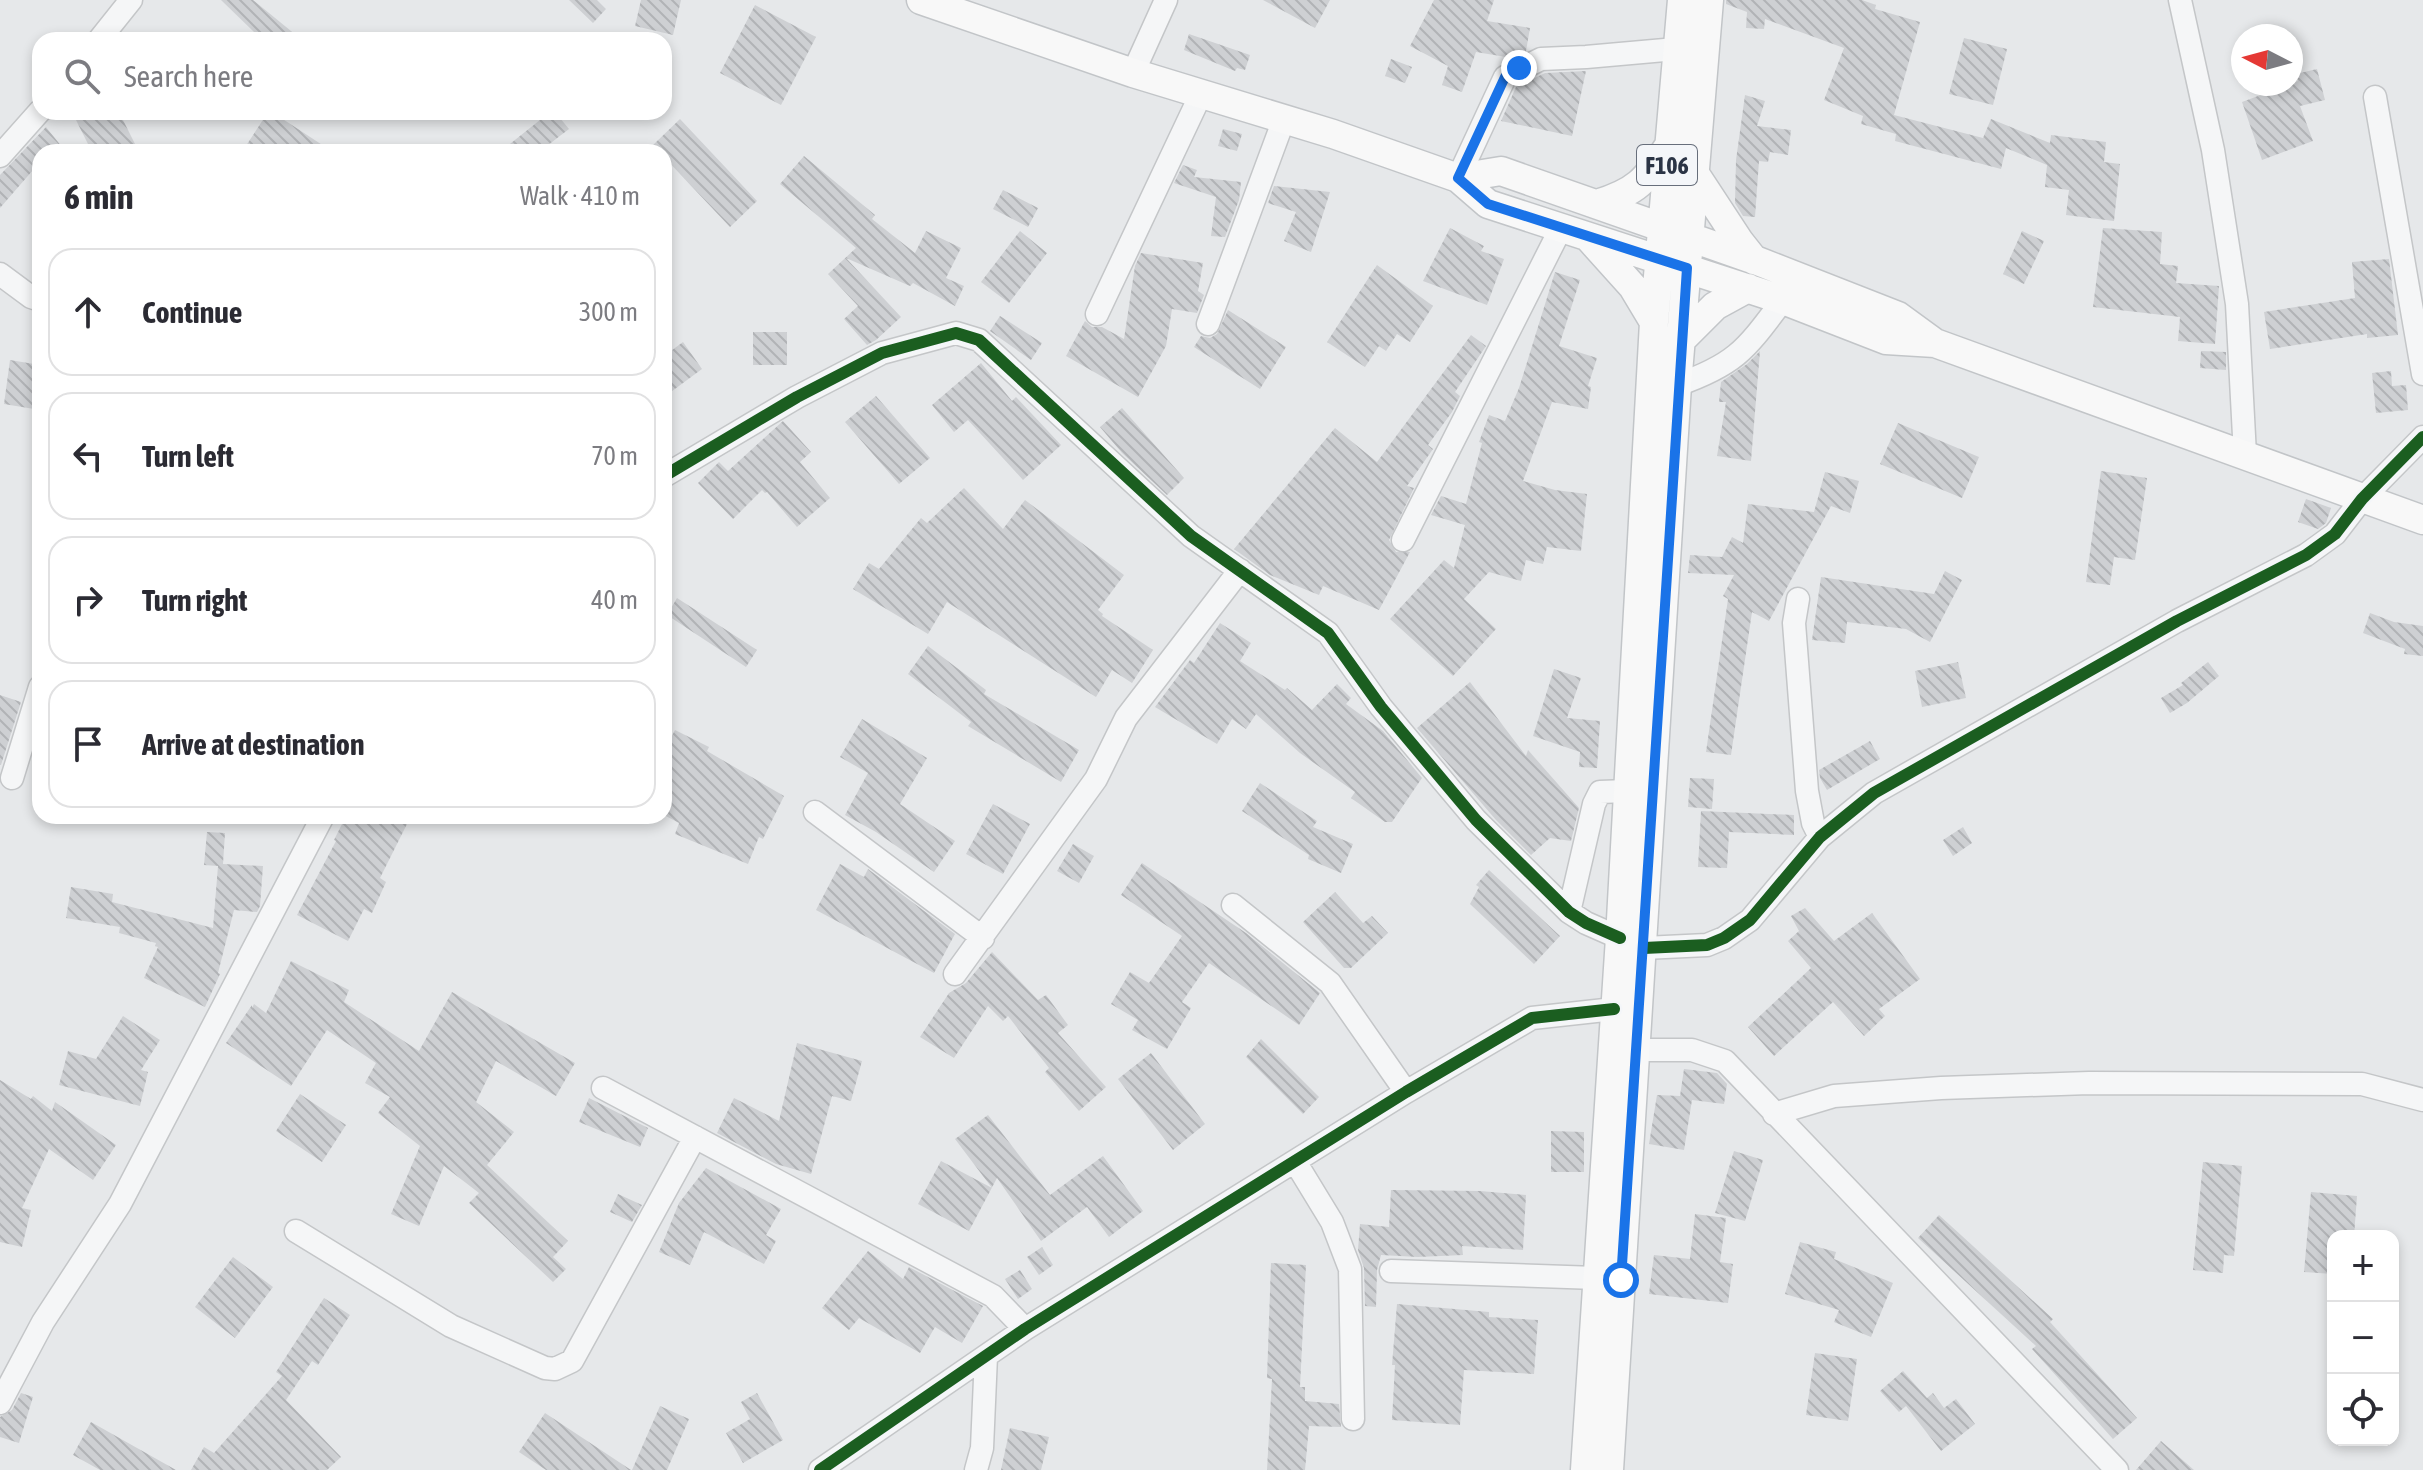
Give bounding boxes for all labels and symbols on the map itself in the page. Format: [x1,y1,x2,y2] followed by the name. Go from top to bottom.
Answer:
[2231,24,2303,96] north arrow
[1501,50,1537,86] route end
[1637,145,1697,185] road number: F106
[1603,1262,1639,1298] route start

